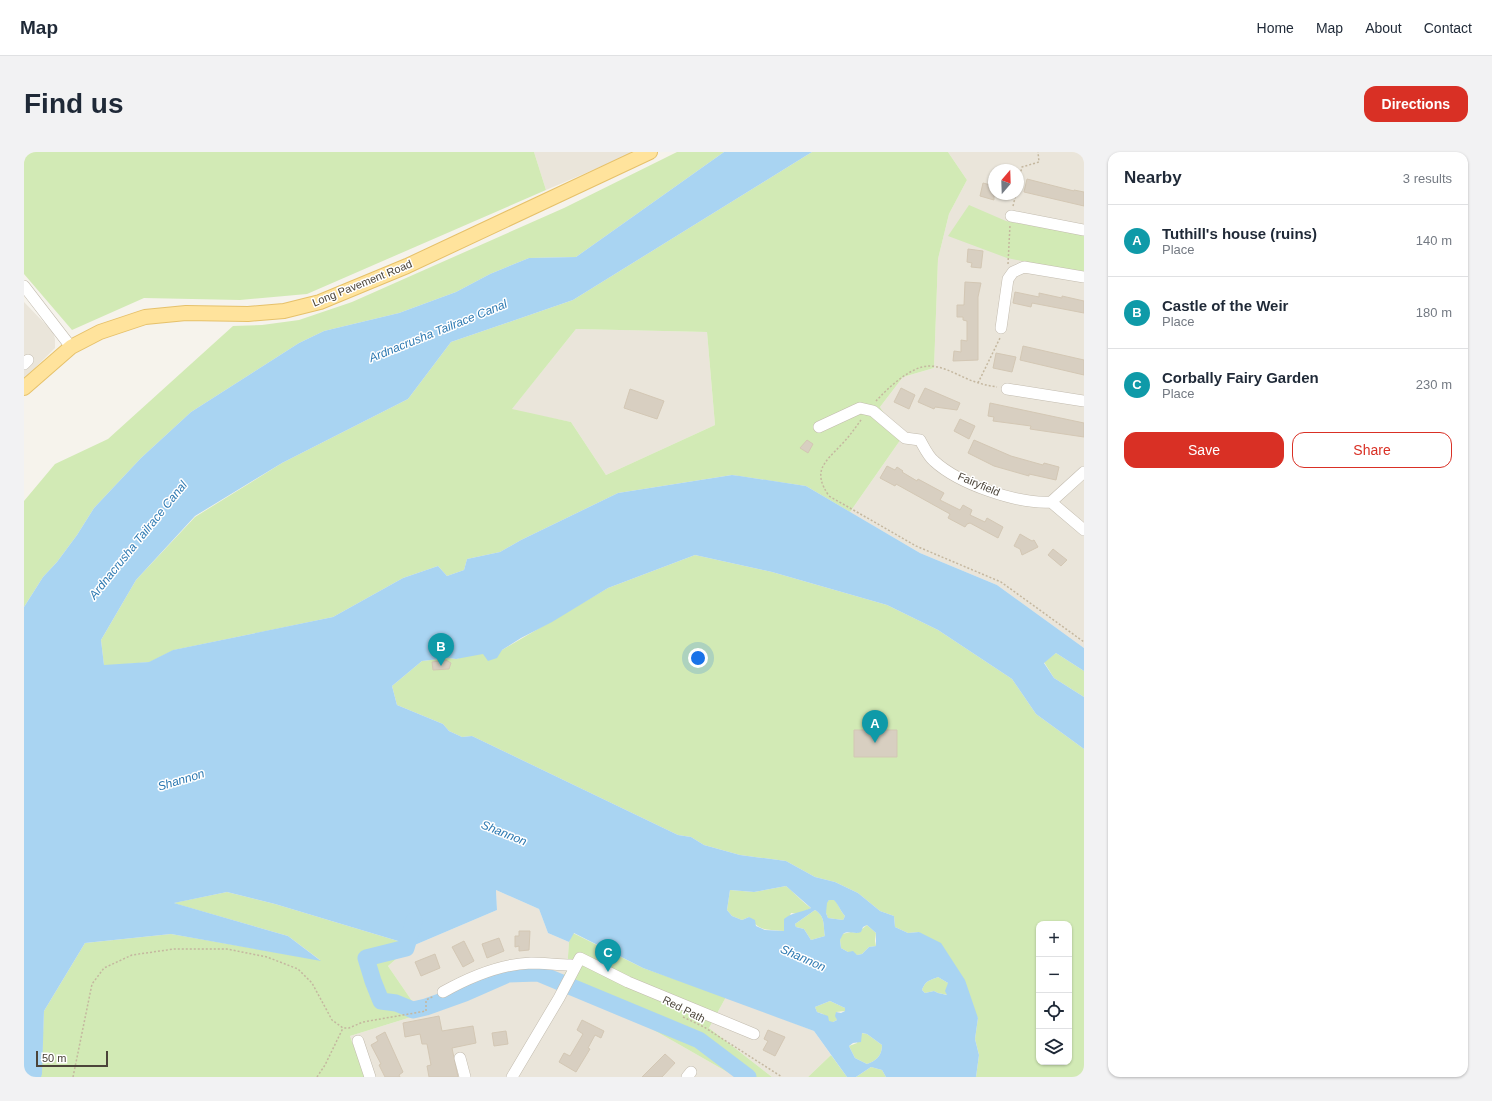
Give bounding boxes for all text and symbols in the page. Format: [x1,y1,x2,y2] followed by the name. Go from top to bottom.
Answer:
[20,17,58,38] text: Map
[1257,20,1294,36] text: Home
[1316,20,1343,36] text: Map
[1365,20,1402,36] text: About
[1424,20,1472,36] text: Contact
[1364,86,1468,122] button: Directions
[24,88,124,119] text: Find us
[988,164,1024,200] north arrow
[1124,168,1182,187] text: Nearby
[1403,171,1452,186] text: 3 results
[1162,225,1317,242] text: Tuthill's house (ruins)
[1132,233,1142,248] text: A
[1416,233,1452,248] text: 140 m
[1162,242,1195,257] text: Place
[310,258,414,308] street label: Long Pavement Road
[366,297,509,366] water label: Ardnacrusha Tailrace Canal
[1162,297,1288,314] text: Castle of the Weir
[1132,305,1142,320] text: B
[1416,305,1452,320] text: 180 m
[1162,314,1195,329] text: Place
[1162,369,1319,386] text: Corbally Fairy Garden
[1132,377,1142,392] text: C
[1416,377,1452,392] text: 230 m
[1162,386,1195,401] text: Place
[1124,432,1284,468] button: Save
[1292,432,1452,468] button: Share
[956,470,1002,498] street label: Fairyfield
[85,478,190,603] water label: Ardnacrusha Tailrace Canal
[428,633,454,666] pin: B
[688,648,708,668] your location
[862,710,888,743] pin: A
[156,766,206,794] water label: Shannon
[479,818,529,849] water label: Shannon
[1036,921,1072,1065] map controls
[1036,921,1072,957] button: +
[595,939,621,972] pin: C
[778,942,828,974] water label: Shannon
[1036,957,1072,993] button: −
[661,993,707,1025] street label: Red Path
[1036,993,1072,1029] button: locate
[1036,1029,1072,1065] button: layers
[36,1049,108,1068] scale bar
[42,1052,66,1064] text: 50 m

